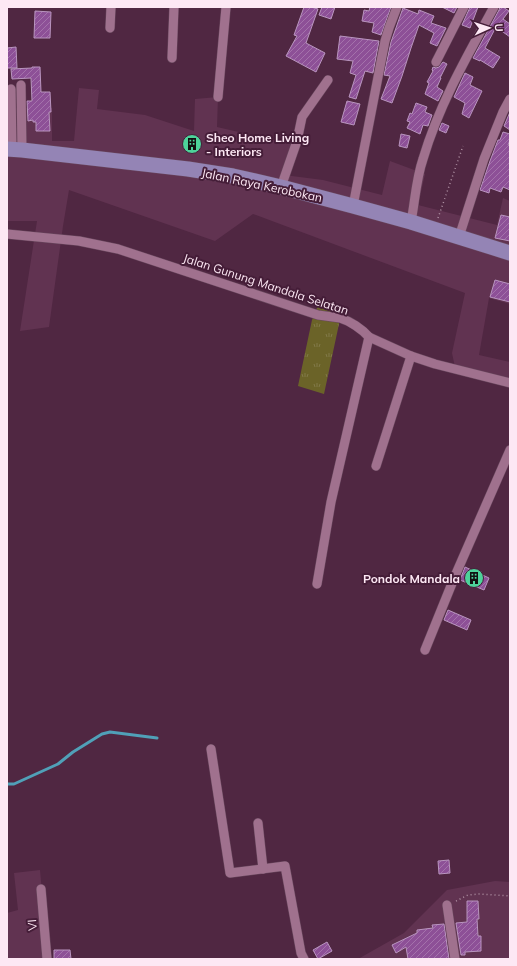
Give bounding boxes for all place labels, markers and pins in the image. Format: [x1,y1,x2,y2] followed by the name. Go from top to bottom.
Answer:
[206,130,309,159] place label: Sheo Home Living - Interiors
[181,133,203,155] building icon: Sheo Home Living - Interiors
[463,567,485,589] building icon: Pondok Mandala
[363,571,460,586] place label: Pondok Mandala

